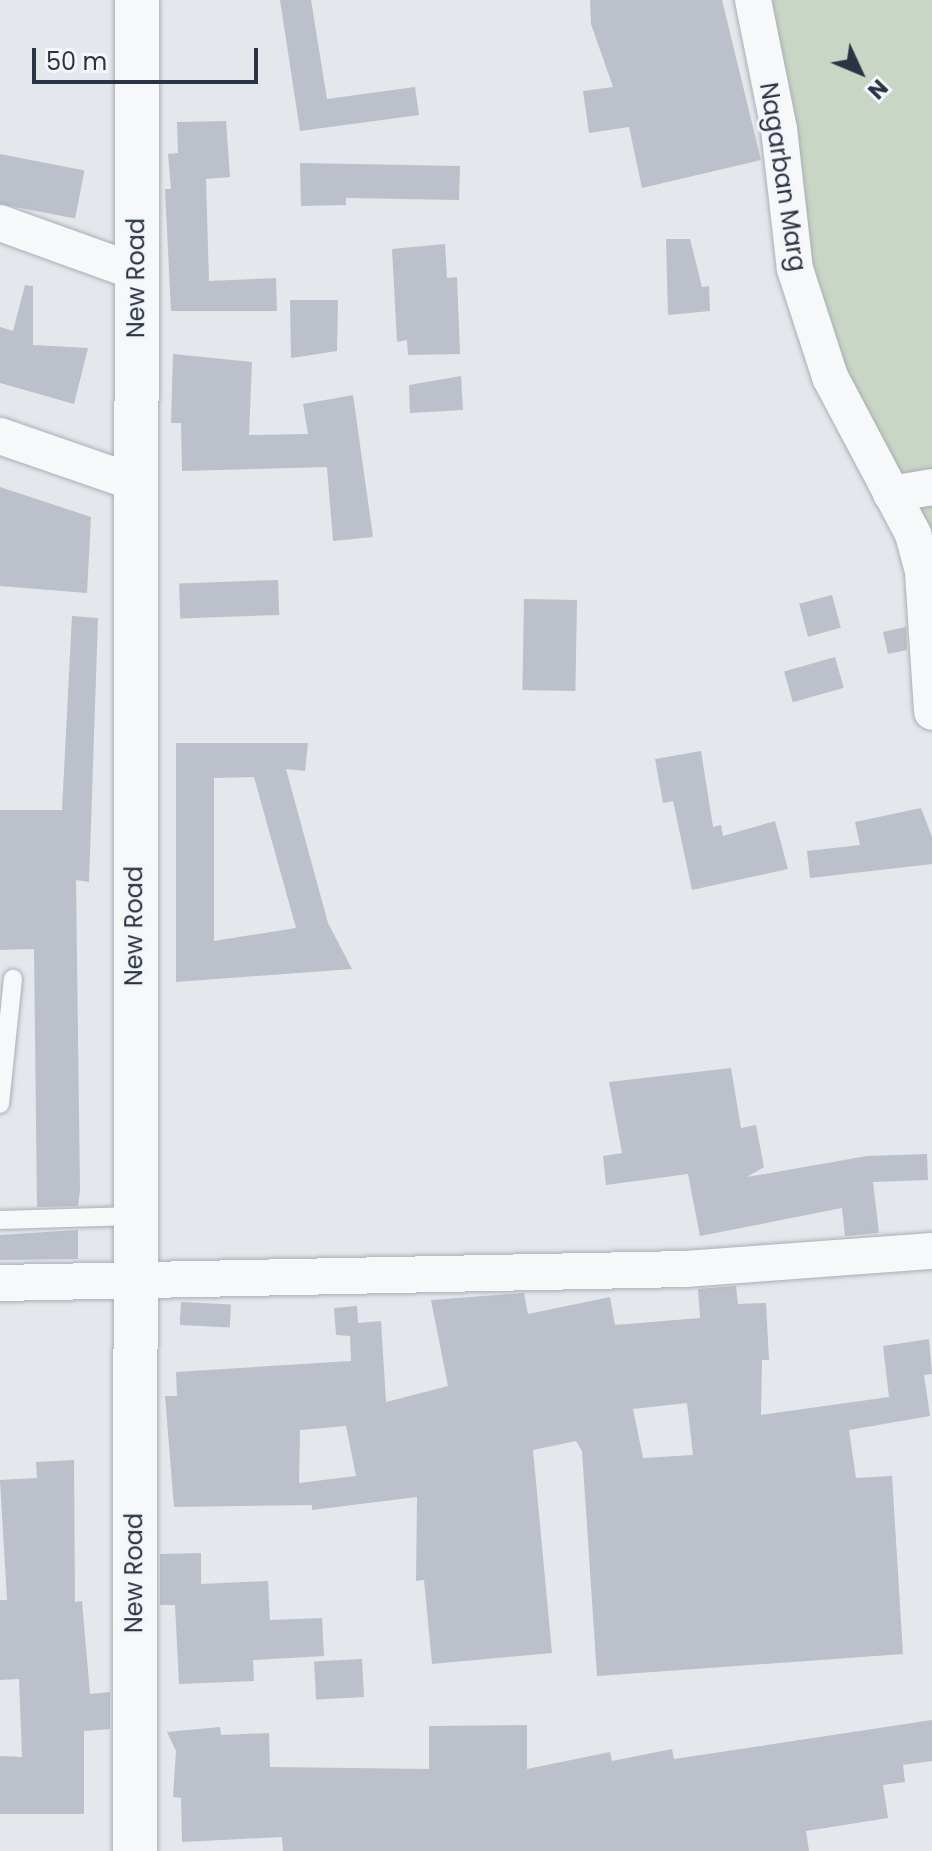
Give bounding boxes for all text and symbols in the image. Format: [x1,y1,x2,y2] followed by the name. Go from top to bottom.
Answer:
[36,32,262,82] scale bar
[820,32,900,112] north arrow
[46,45,107,78] text: 50 m
[861,72,895,106] text: N
[754,81,812,273] street label: Nagarban Marg
[122,218,150,338] street label: New Road
[120,866,148,986] street label: New Road
[120,1513,148,1633] street label: New Road

